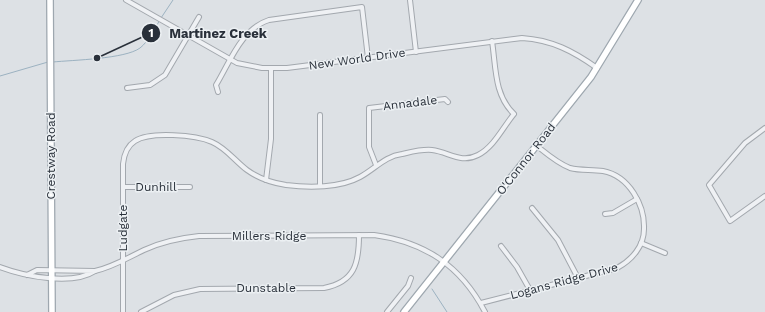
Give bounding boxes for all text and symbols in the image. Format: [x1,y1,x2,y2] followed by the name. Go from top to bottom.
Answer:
[141,21,275,46] callout: Martinez Creek
[148,26,154,40] text: 1
[169,26,268,41] text: Martinez Creek
[308,45,406,73] street label: New World Drive
[382,93,438,113] street label: Annadale
[44,113,58,199] street label: Crestway Road
[494,120,558,198] street label: O'Connor Road
[135,180,177,194] street label: Dunhill
[116,205,130,251] street label: Ludgate
[232,229,306,243] street label: Millers Ridge
[509,260,620,302] street label: Logans Ridge Drive
[236,281,296,295] street label: Dunstable

